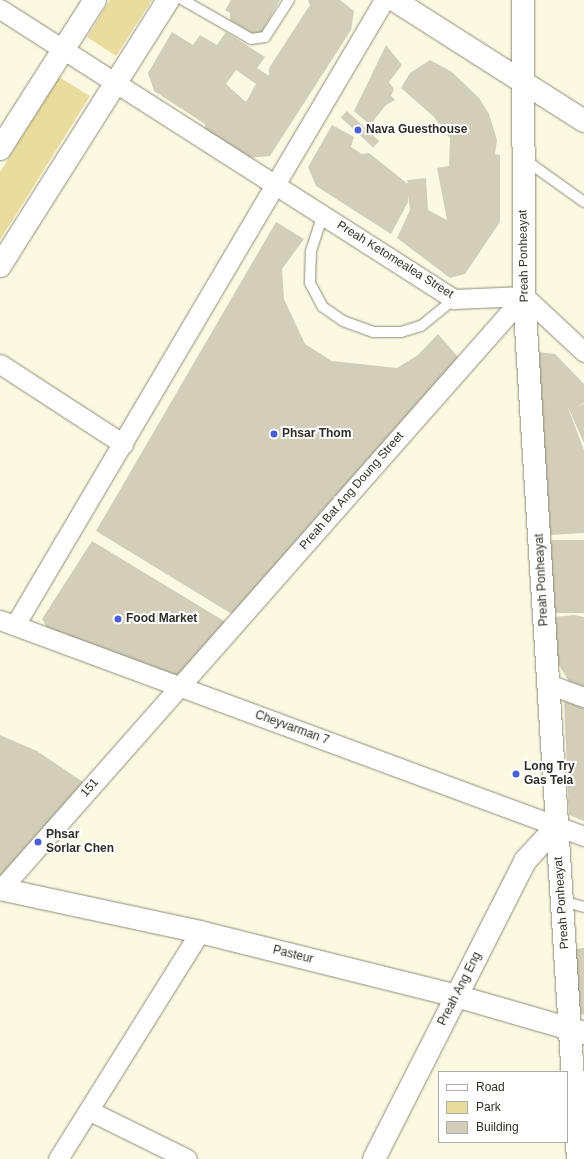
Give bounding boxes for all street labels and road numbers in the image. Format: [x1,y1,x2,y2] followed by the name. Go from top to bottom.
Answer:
[516,210,532,302] street label: Preah Ponheayat
[334,218,456,302] street label: Preah Ketomealea Street
[297,429,407,553] street label: Preah Bat Ang Doung Street
[532,533,552,627] street label: Preah Ponheayat
[253,708,331,748] street label: Cheyvarman 7
[78,776,102,800] street label: 151
[552,856,572,950] street label: Preah Ponheayat
[271,943,315,967] street label: Pasteur
[435,949,485,1029] street label: Preah Ang Eng

